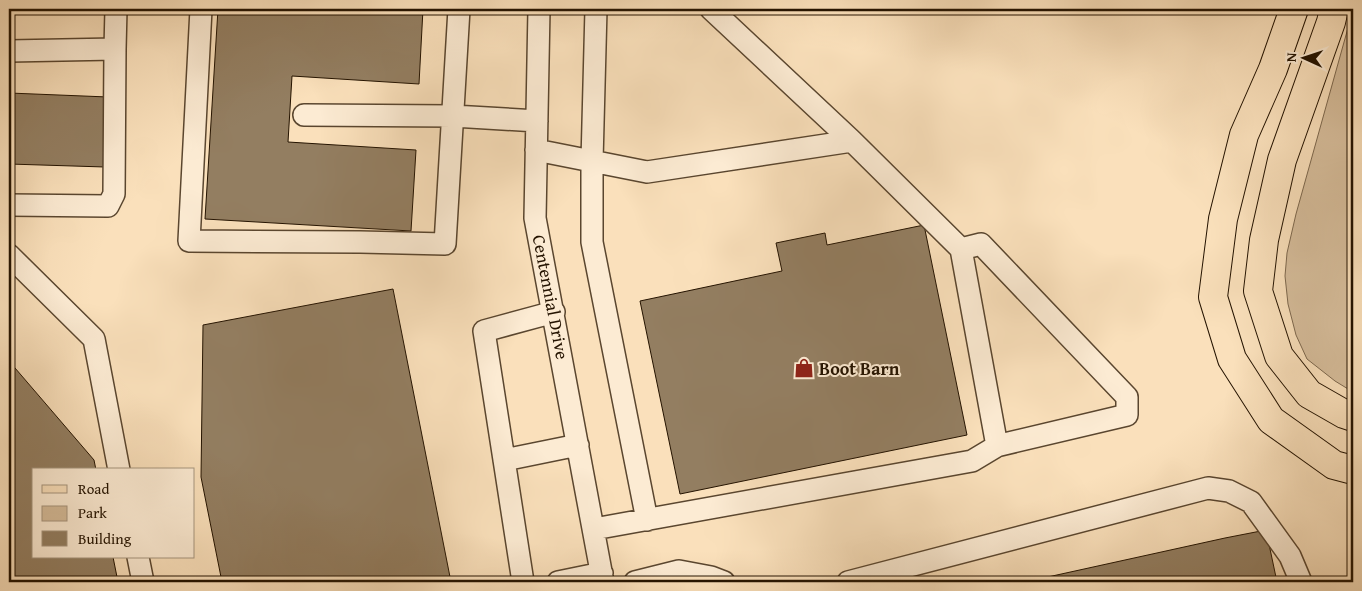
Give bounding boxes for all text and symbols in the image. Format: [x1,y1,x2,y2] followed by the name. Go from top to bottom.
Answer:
[1280,32,1330,82] north arrow
[1281,51,1301,63] text: N
[526,232,576,362] street label: Centennial Drive
[819,355,900,382] place label: Boot Barn
[793,357,815,379] shop icon: Boot Barn
[32,468,195,558] legend
[78,478,109,499] text: Road
[78,502,107,523] text: Park
[78,528,132,549] text: Building

